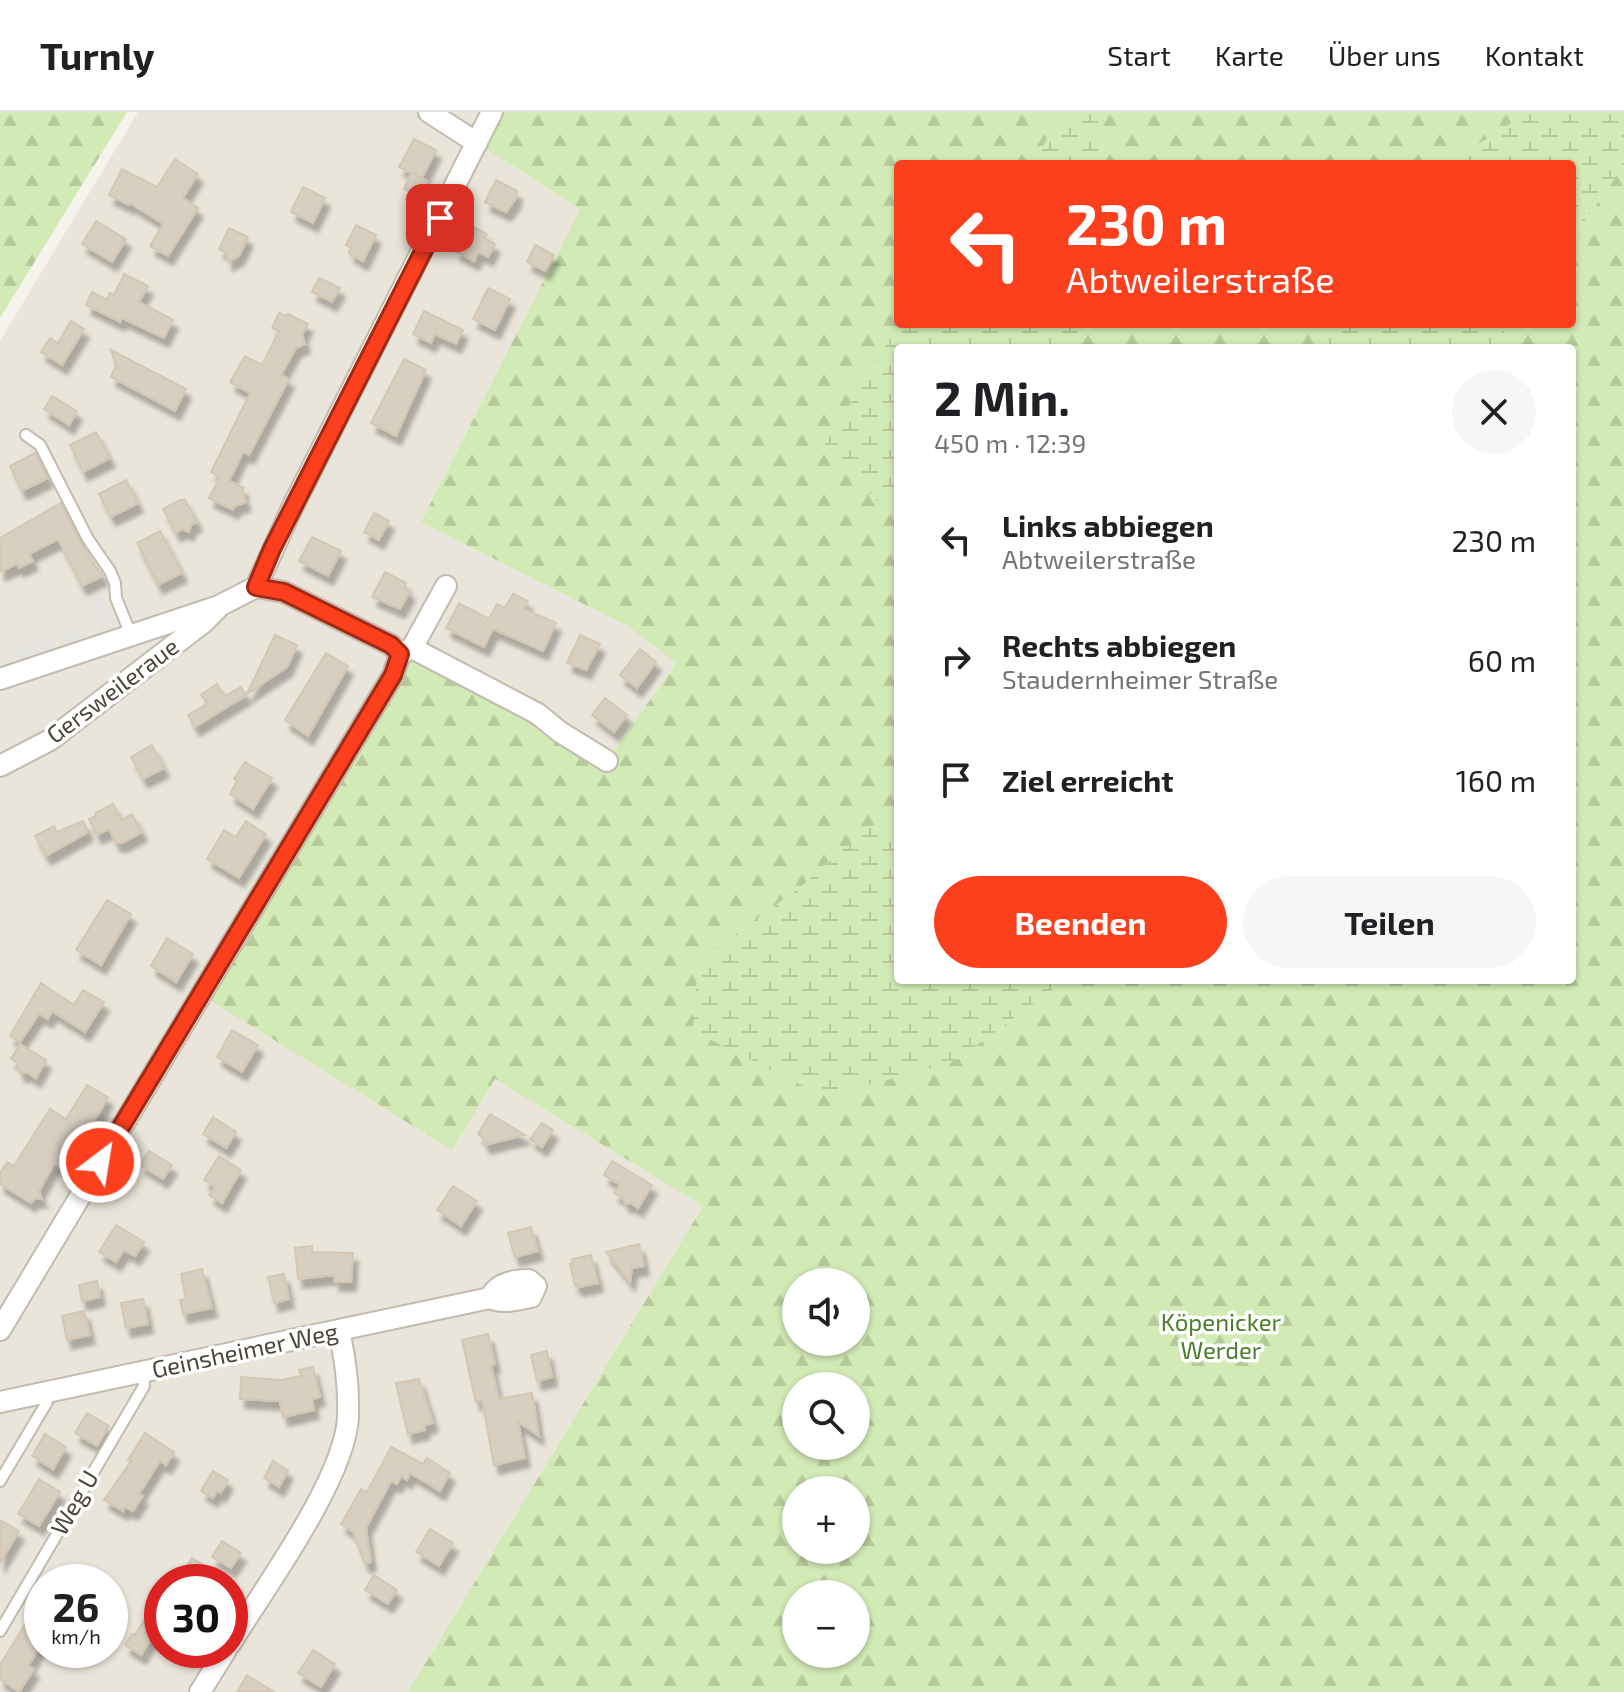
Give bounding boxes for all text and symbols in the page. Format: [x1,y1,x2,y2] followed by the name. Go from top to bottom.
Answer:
[40,32,155,78] text: Turnly
[1107,38,1171,72] text: Start
[1215,38,1284,72] text: Karte
[1328,38,1441,72] text: Über uns
[1485,38,1584,72] text: Kontakt
[406,184,474,252] pin
[1066,189,1227,256] text: 230 m
[934,192,1038,296] icon: left
[418,196,462,240] icon: arrive
[1066,257,1335,300] text: Abtweilerstraße
[934,368,1070,426] text: 2 Min.
[1452,370,1536,454] button: close
[934,427,1086,458] text: 450 m · 12:39
[1002,507,1214,543] text: Links abbiegen
[934,518,978,562] icon: left
[1451,522,1536,558] text: 230 m
[1002,543,1196,574] text: Abtweilerstraße
[1002,627,1236,663] text: Rechts abbiegen
[40,631,184,749] street label: Gersweileraue
[934,638,978,682] icon: right
[1468,642,1536,678] text: 60 m
[1002,663,1278,694] text: Staudernheimer Straße
[934,758,978,802] icon: arrive
[1002,762,1174,798] text: Ziel erreicht
[1456,762,1536,798] text: 160 m
[934,876,1227,968] button: Beenden
[1243,876,1536,968] button: Teilen
[58,1120,142,1204] position arrow
[782,1268,870,1668] map controls
[782,1268,870,1356] button: sound
[1161,1307,1282,1364] park label: Köpenicker Werder
[149,1316,340,1383] street label: Geinsheimer Weg
[782,1372,870,1460] button: search
[44,1465,104,1540] street label: Weg U
[782,1476,870,1564] button: +
[144,1564,248,1668] speed limit sign: 30
[782,1580,870,1668] button: −
[53,1582,99,1630] text: 26
[51,1624,101,1648] text: km/h

